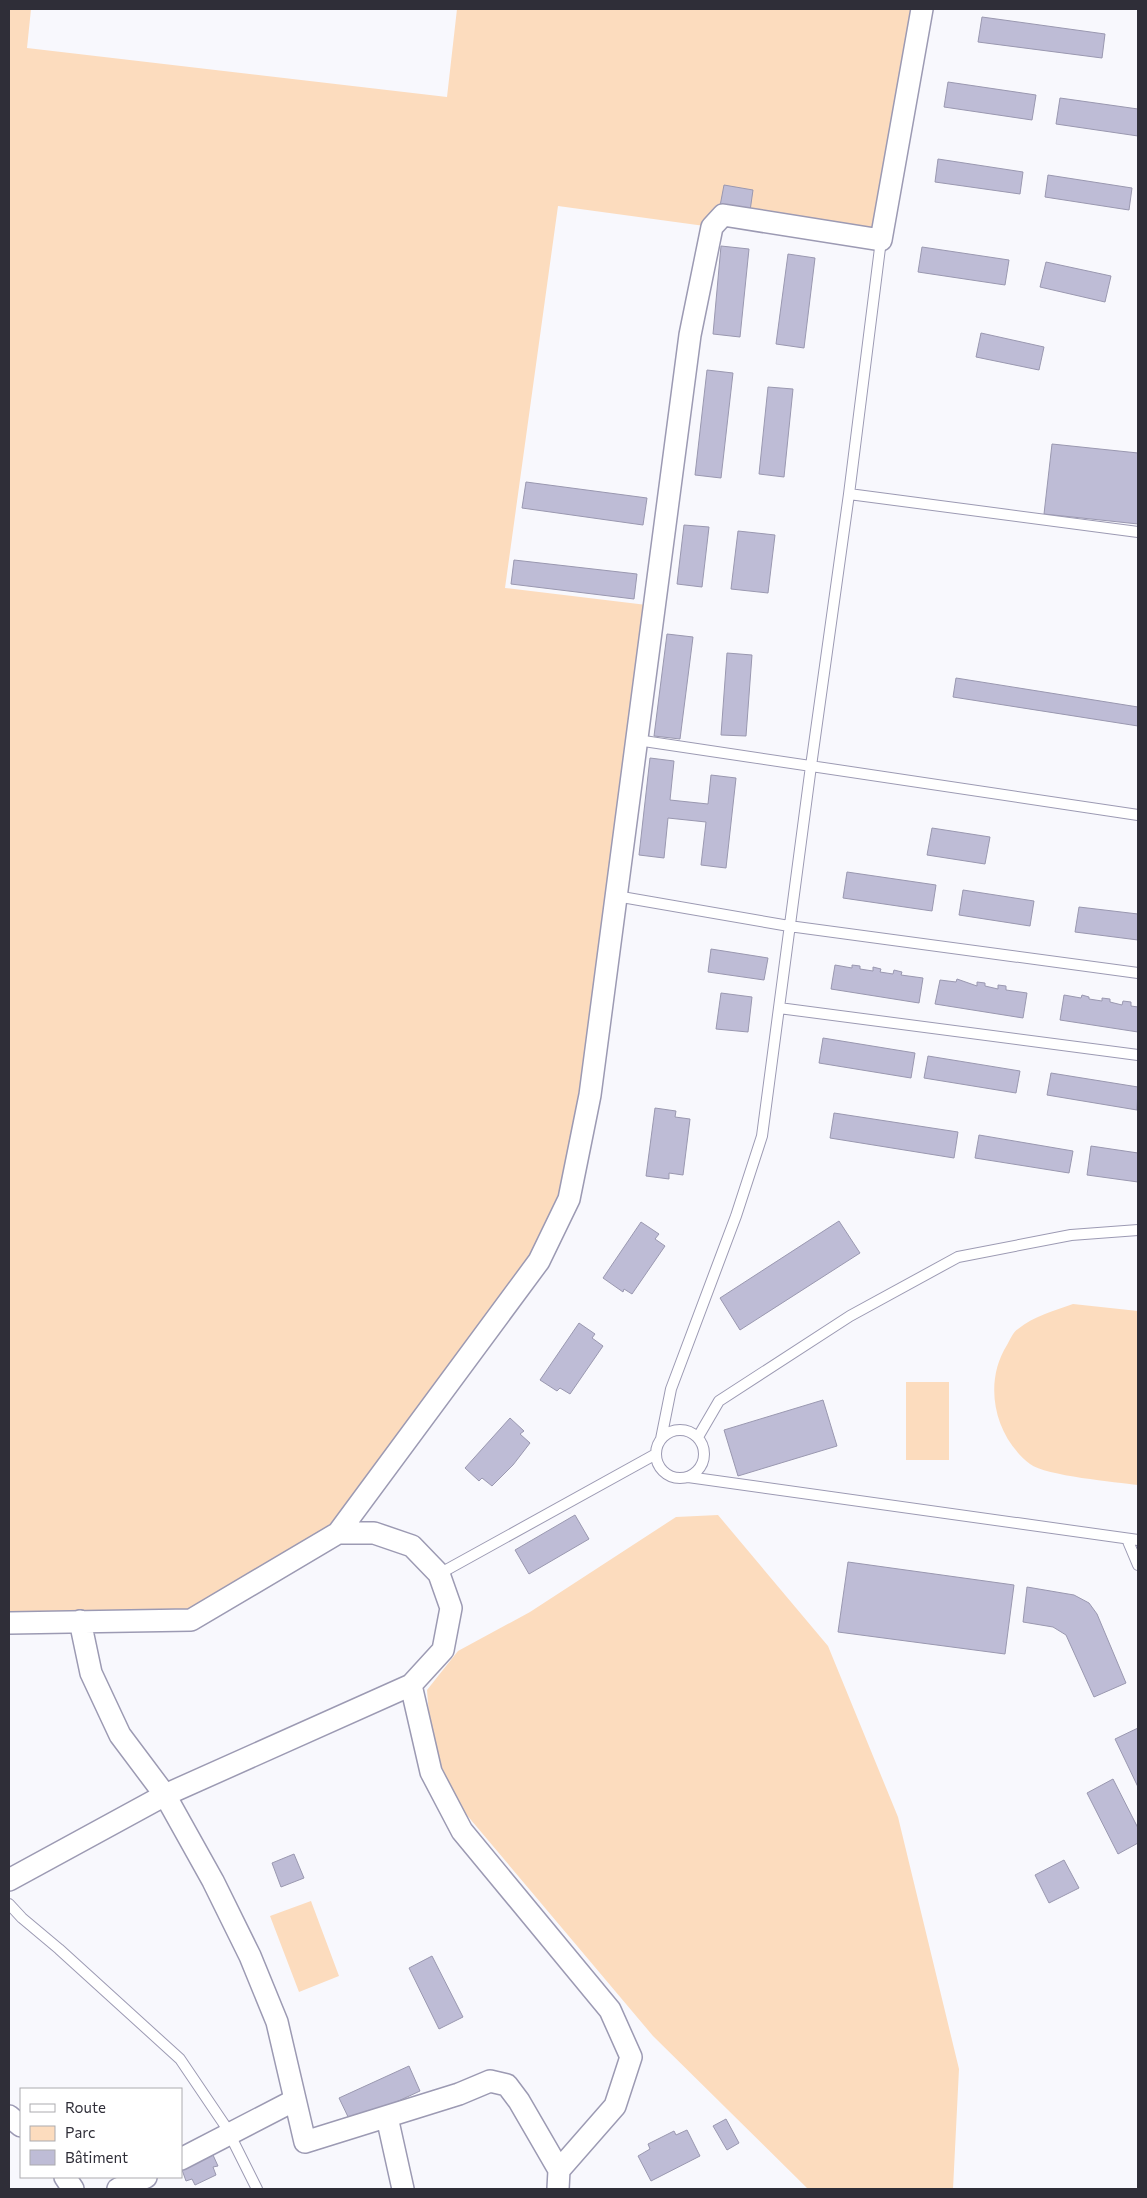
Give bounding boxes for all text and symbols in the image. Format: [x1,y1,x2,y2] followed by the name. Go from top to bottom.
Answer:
[20,2088,182,2178] legend
[65,2098,106,2116] text: Route
[65,2123,95,2141] text: Parc
[65,2148,128,2166] text: Bâtiment

